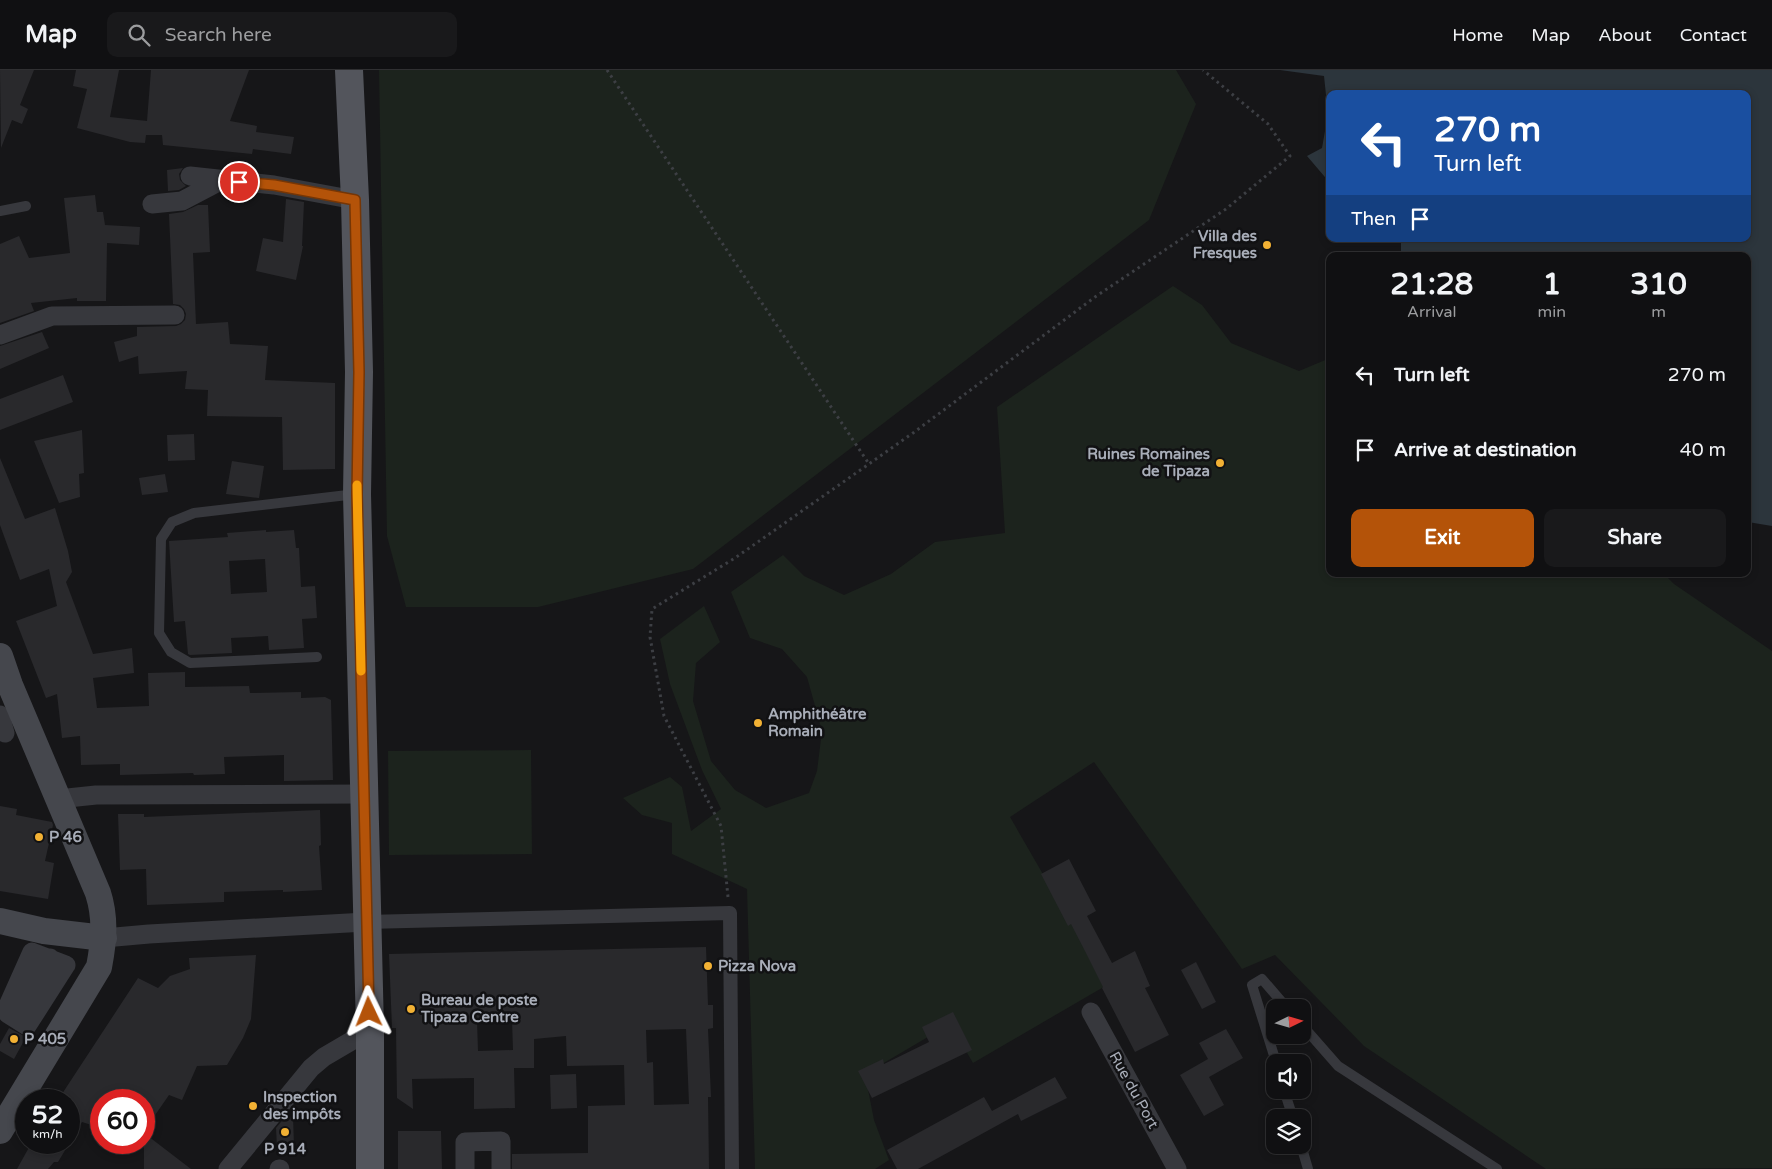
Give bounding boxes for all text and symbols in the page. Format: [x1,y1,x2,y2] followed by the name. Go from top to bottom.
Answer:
[107,12,457,57] search box
[25,20,77,49] text: Map
[125,21,153,49] icon: search
[165,24,272,46] text: Search here
[1452,24,1503,46] text: Home
[1531,24,1570,46] text: Map
[1598,24,1652,46] text: About
[1680,24,1747,46] text: Contact
[1434,109,1541,151] text: 270 m
[1351,110,1416,175] icon: left
[1434,151,1522,177] text: Turn left
[218,161,260,203] pin
[225,168,253,196] icon: arrive
[1406,205,1434,233] icon: arrive
[1351,208,1396,230] text: Then
[1193,227,1257,263] place label: Villa des Fresques
[1261,239,1273,251] marker: Villa des Fresques
[1390,266,1473,303] text: 21:28
[1542,266,1561,303] text: 1
[1630,266,1687,303] text: 310
[1407,302,1457,322] text: Arrival
[1538,302,1566,322] text: min
[1651,302,1666,322] text: m
[1351,361,1379,389] icon: left
[1394,364,1470,386] text: Turn left
[1668,364,1726,386] text: 270 m
[1351,436,1379,464] icon: arrive
[1394,439,1577,461] text: Arrive at destination
[1680,439,1726,461] text: 40 m
[1087,445,1210,481] place label: Ruines Romaines de Tipaza
[1214,457,1226,469] marker: Ruines Romaines de Tipaza
[1351,509,1534,567] button: Exit
[1544,509,1726,567] button: Share
[768,705,867,740] place label: Amphithéâtre Romain
[752,717,764,729] marker: Amphithéâtre Romain
[49,828,82,846] place label: P 46
[33,831,45,843] marker: P 46
[718,957,796,975] place label: Pizza Nova
[702,960,714,972] marker: Pizza Nova
[342,985,394,1037] position arrow
[420,991,538,1027] place label: Bureau de poste Tipaza Centre
[1266,999,1311,1044] north arrow
[1266,999,1311,1154] map controls
[405,1003,417,1015] marker: Bureau de poste Tipaza Centre
[24,1030,66,1048] place label: P 405
[8,1033,20,1045] marker: P 405
[1105,1048,1163,1132] street label: Rue du Port
[1266,1054,1311,1099] button: sound
[263,1088,341,1124] place label: Inspection des impôts
[90,1089,155,1154] speed limit sign: 60
[32,1100,63,1130] text: 52
[247,1100,259,1112] marker: Inspection des impôts
[1266,1109,1311,1154] button: layers
[279,1126,291,1138] marker: P 914
[32,1127,63,1141] text: km/h
[264,1140,307,1158] place label: P 914

